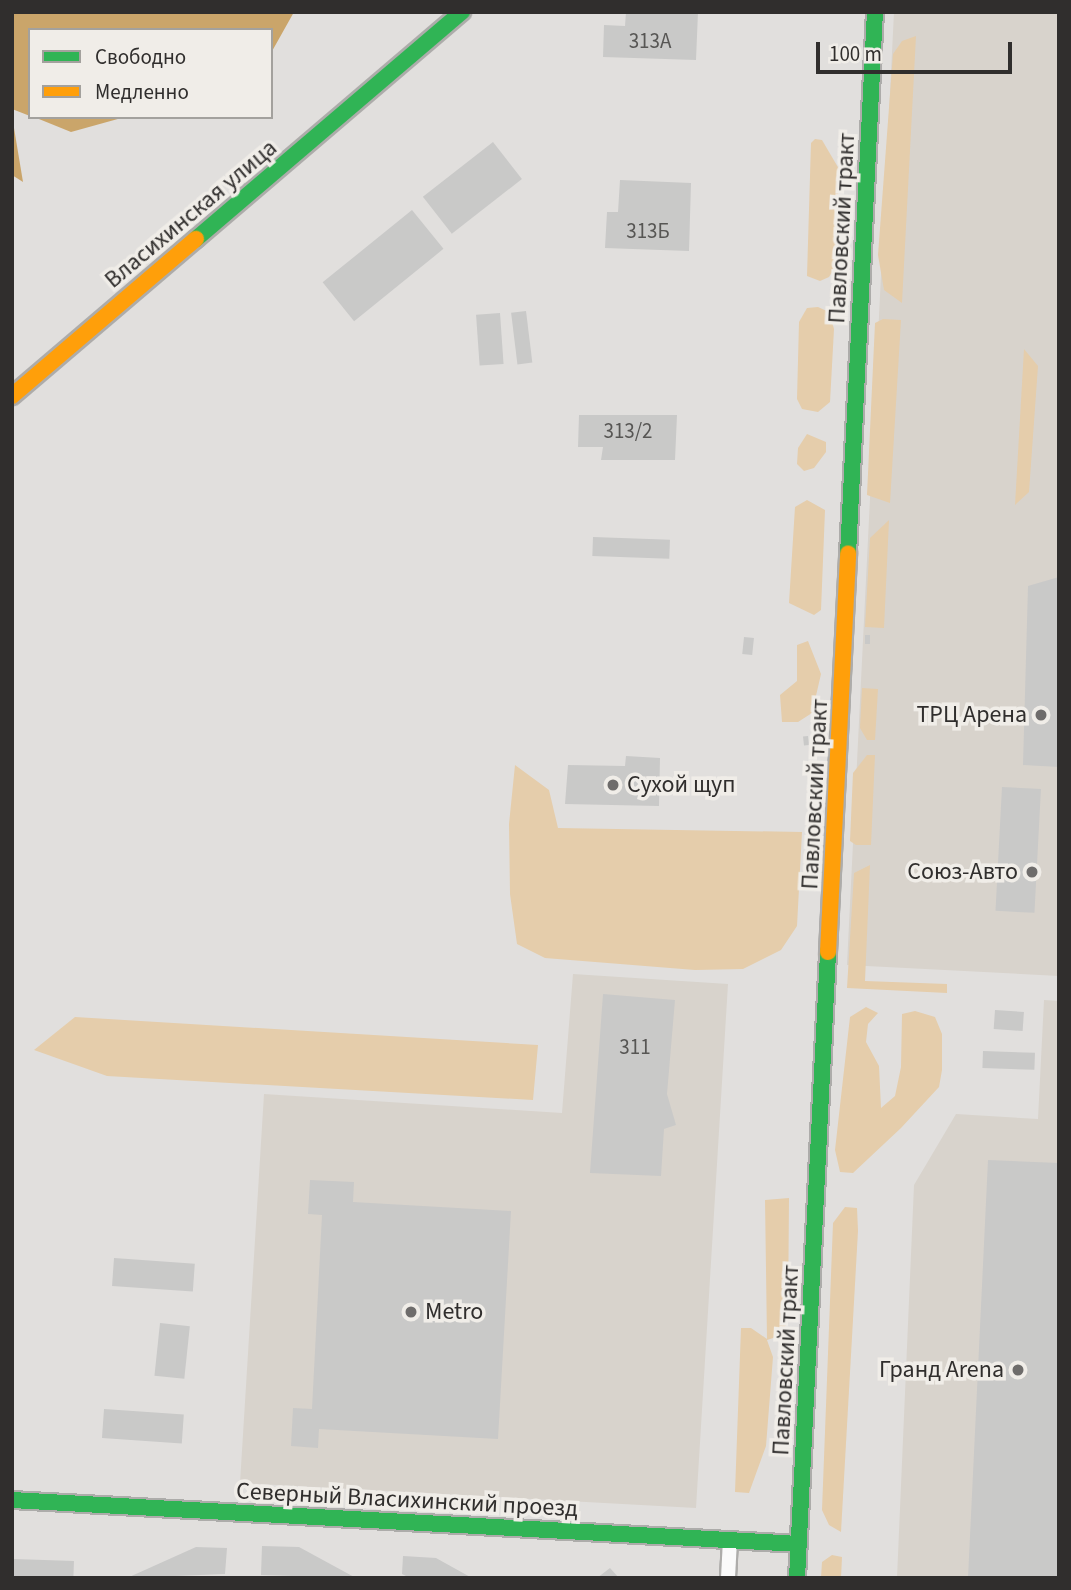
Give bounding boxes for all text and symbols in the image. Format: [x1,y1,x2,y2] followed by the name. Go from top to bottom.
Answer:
[28,28,273,119] legend
[629,28,671,54] house number: 313А
[819,28,1015,72] scale bar
[829,39,882,69] text: 100 m
[95,42,186,72] text: Свободно
[95,77,189,107] text: Медленно
[823,132,861,324] street label: Павловский тракт
[99,134,283,294] street label: Власихинская улица
[626,218,670,244] house number: 313Б
[603,418,653,444] house number: 313/2
[796,698,834,890] street label: Павловский тракт
[916,701,1027,729] place label: ТРЦ Арена
[1033,707,1049,723] marker: ТРЦ Арена
[627,771,736,799] place label: Сухой щуп
[605,777,621,793] marker: Сухой щуп
[907,858,1018,886] place label: Союз-Авто
[1024,864,1040,880] marker: Союз-Авто
[619,1034,651,1060] house number: 311
[767,1264,805,1456] street label: Павловский тракт
[425,1298,483,1326] place label: Metro
[403,1304,419,1320] marker: Metro
[879,1356,1004,1384] place label: Гранд Arena
[1010,1362,1026,1378] marker: Гранд Arena
[235,1477,579,1523] street label: Северный Власихинский проезд

